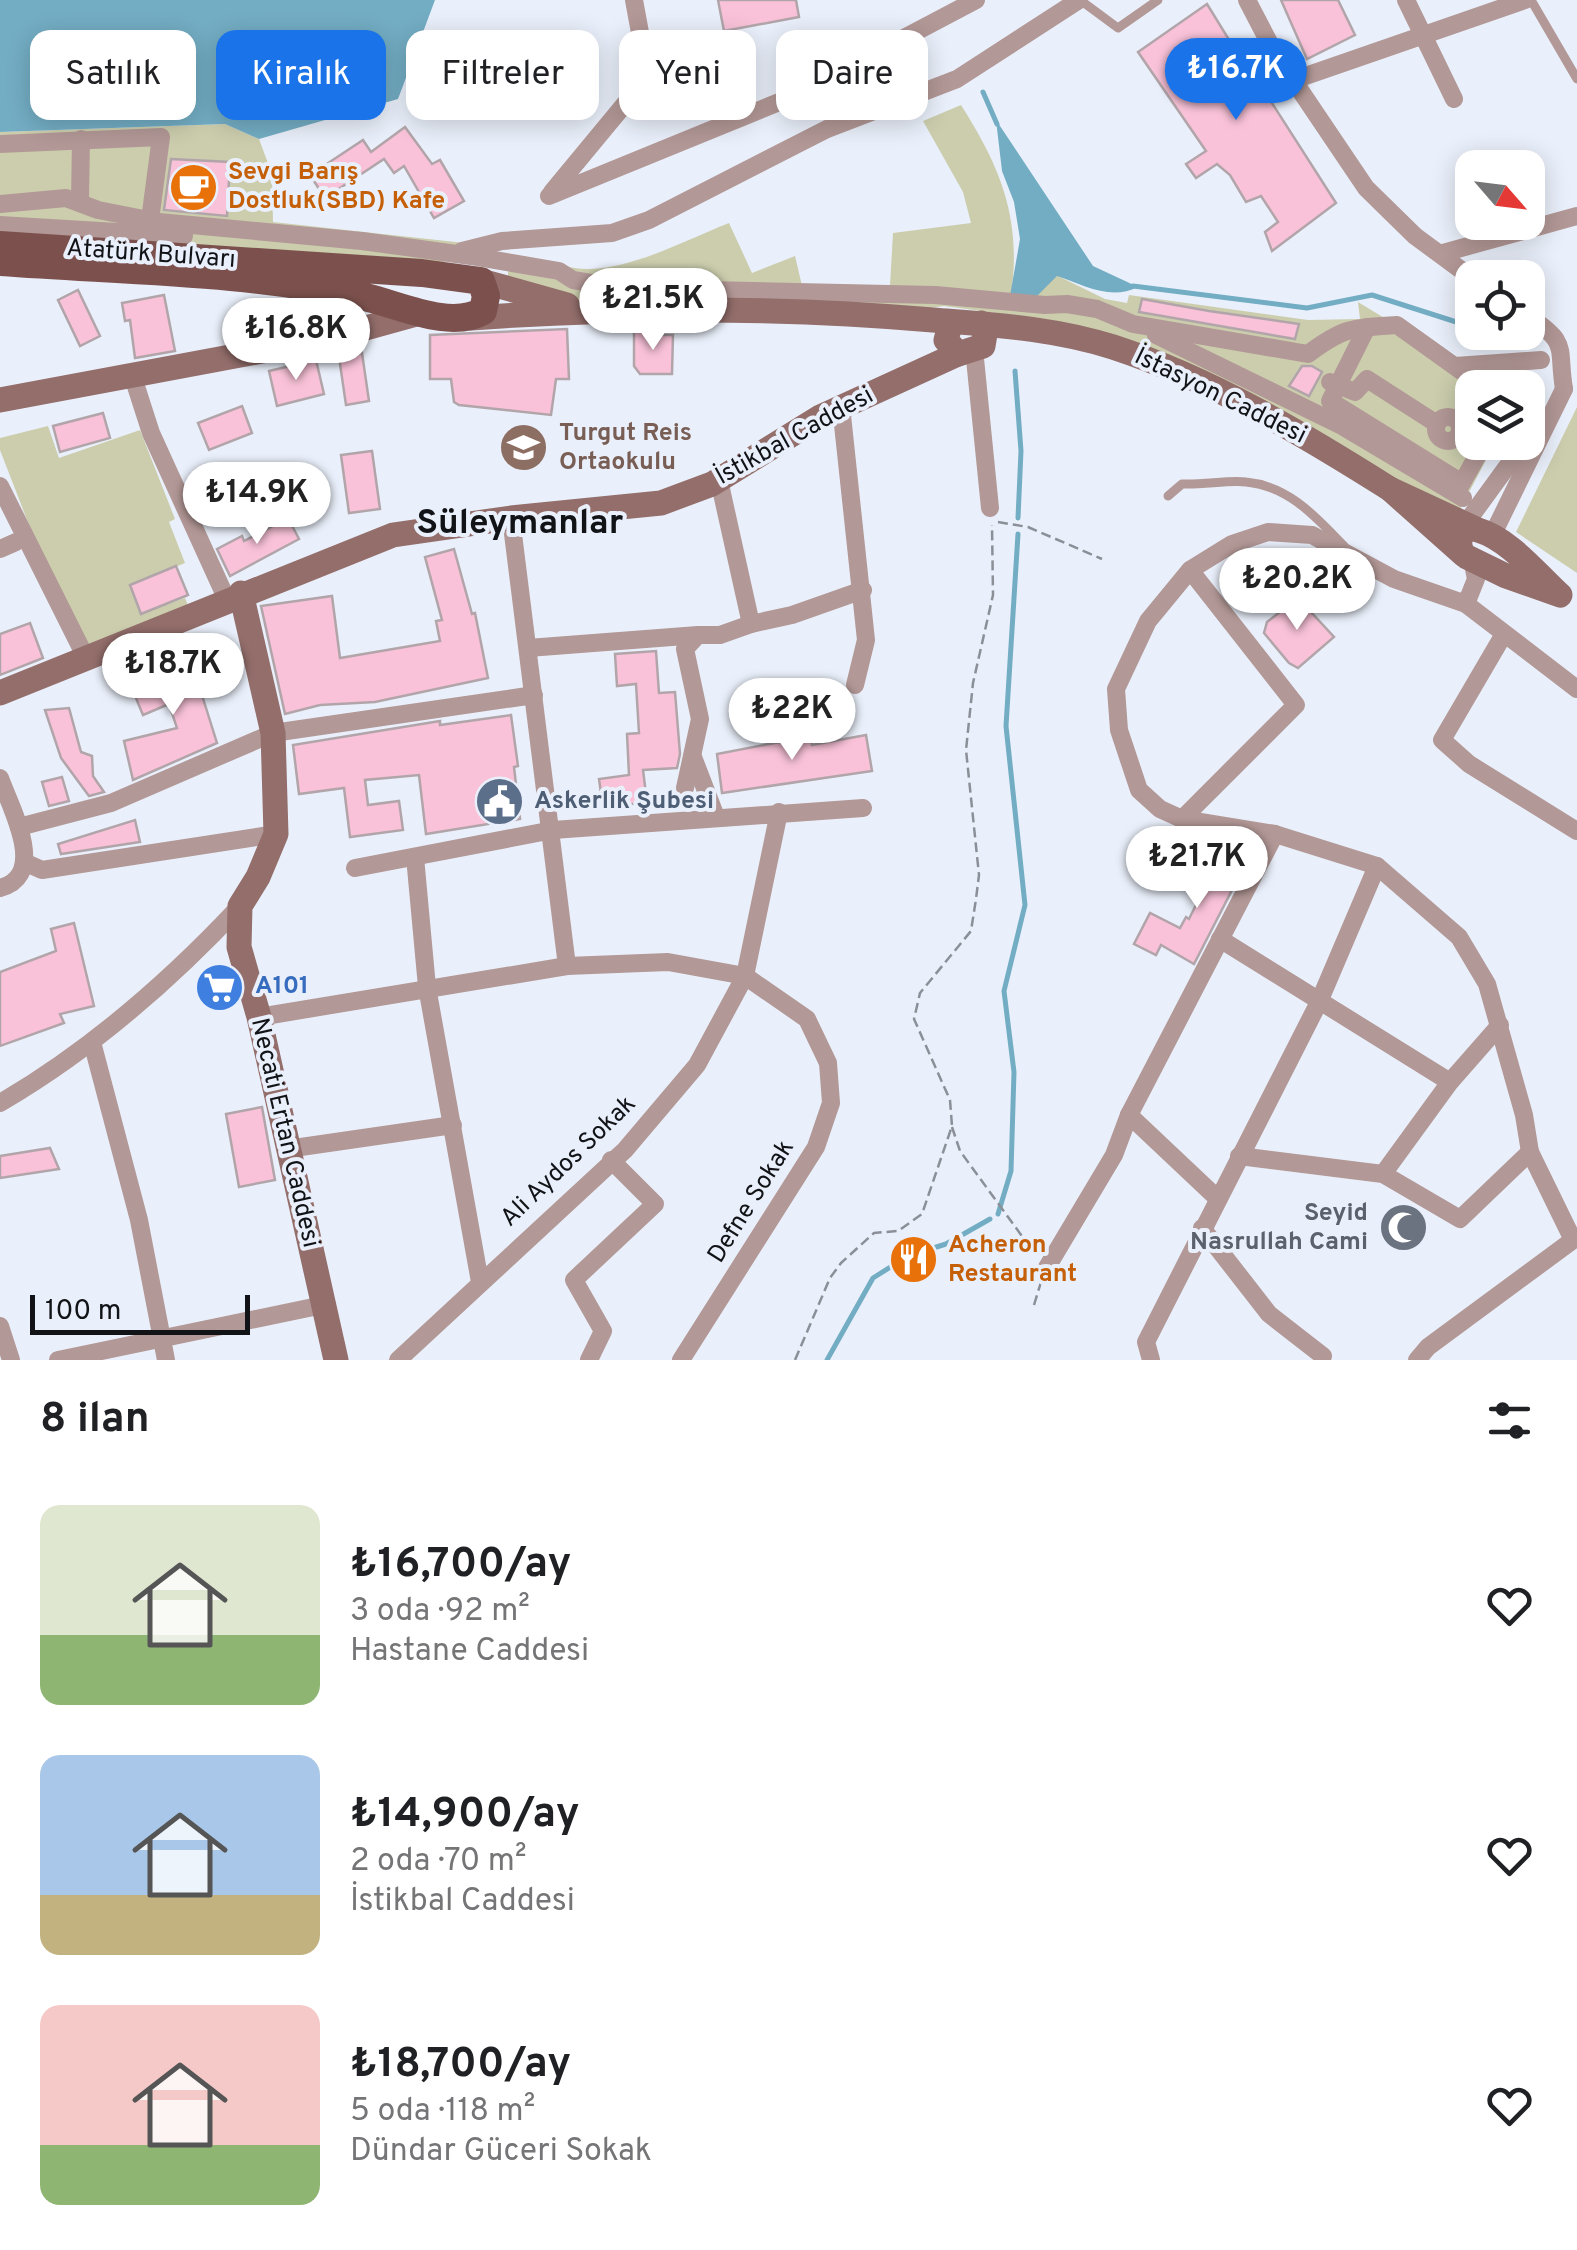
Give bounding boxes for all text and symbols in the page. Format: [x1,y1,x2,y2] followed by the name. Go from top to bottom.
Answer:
[30,30,196,120] chip: Satılık
[216,30,386,120] chip: Kiralık
[406,30,599,120] chip: Filtreler
[619,30,756,120] chip: Yeni
[776,30,928,120] chip: Daire
[1155,38,1317,123] pin: ₺16.7K
[1187,50,1285,90] text: ₺16.7K
[1455,150,1545,240] north arrow
[1455,150,1545,460] map controls
[228,157,445,218] place label: Sevgi Barış Dostluk(SBD) Kafe
[167,161,219,213] cafe icon: Sevgi Barış Dostluk(SBD) Kafe
[65,233,237,277] street label: Atatürk Bulvarı
[1455,260,1545,350] button: locate
[572,268,734,353] pin: ₺21.5K
[601,280,705,320] text: ₺21.5K
[215,298,377,383] pin: ₺16.8K
[244,310,348,350] text: ₺16.8K
[1129,341,1311,453] street label: İstasyon Caddesi
[1455,370,1545,460] button: layers
[710,380,880,494] street label: İstikbal Caddesi
[559,418,692,479] place label: Turgut Reis Ortaokulu
[498,422,550,474] school or university icon: Turgut Reis Ortaokulu
[176,462,338,547] pin: ₺14.9K
[205,474,309,514] text: ₺14.9K
[417,502,624,546] district label: Süleymanlar
[1216,548,1378,633] pin: ₺20.2K
[1241,560,1353,600] text: ₺20.2K
[92,633,254,718] pin: ₺18.7K
[124,645,222,685] text: ₺18.7K
[733,678,851,763] pin: ₺22K
[751,690,833,730] text: ₺22K
[473,776,525,828] public building icon: Askerlik Şubesi
[534,786,714,818] place label: Askerlik Şubesi
[1116,826,1278,911] pin: ₺21.7K
[1148,838,1246,878] text: ₺21.7K
[194,961,246,1013] supermarket icon: A101
[255,971,309,1003] place label: A101
[242,1015,326,1251] street label: Necati Ertan Caddesi
[494,1089,644,1235] street label: Ali Aydos Sokak
[701,1134,803,1270] street label: Defne Sokak
[1190,1198,1368,1259] place label: Seyid Nasrullah Cami
[1377,1202,1429,1254] mosque icon: Seyid Nasrullah Cami
[948,1230,1077,1291] place label: Acheron Restaurant
[887,1234,939,1286] restaurant icon: Acheron Restaurant
[30,1290,250,1334] scale bar
[45,1294,121,1330] text: 100 m
[1482,1393,1537,1448] icon: filters
[40,1394,150,1447] text: 8 ilan
[350,1539,571,1592] text: ₺16,700/ay
[120,1545,240,1665] icon: home
[1482,1578,1537,1633] icon: heart
[350,1592,530,1632] text: 3 oda · 92 m²
[350,1632,589,1672] text: Hastane Caddesi
[350,1789,580,1842] text: ₺14,900/ay
[120,1795,240,1915] icon: home
[1482,1828,1537,1883] icon: heart
[350,1842,527,1882] text: 2 oda · 70 m²
[350,1882,575,1922] text: İstikbal Caddesi
[350,2039,571,2092] text: ₺18,700/ay
[120,2045,240,2165] icon: home
[1482,2078,1537,2133] icon: heart
[350,2092,535,2132] text: 5 oda · 118 m²
[350,2132,652,2172] text: Dündar Güceri Sokak

